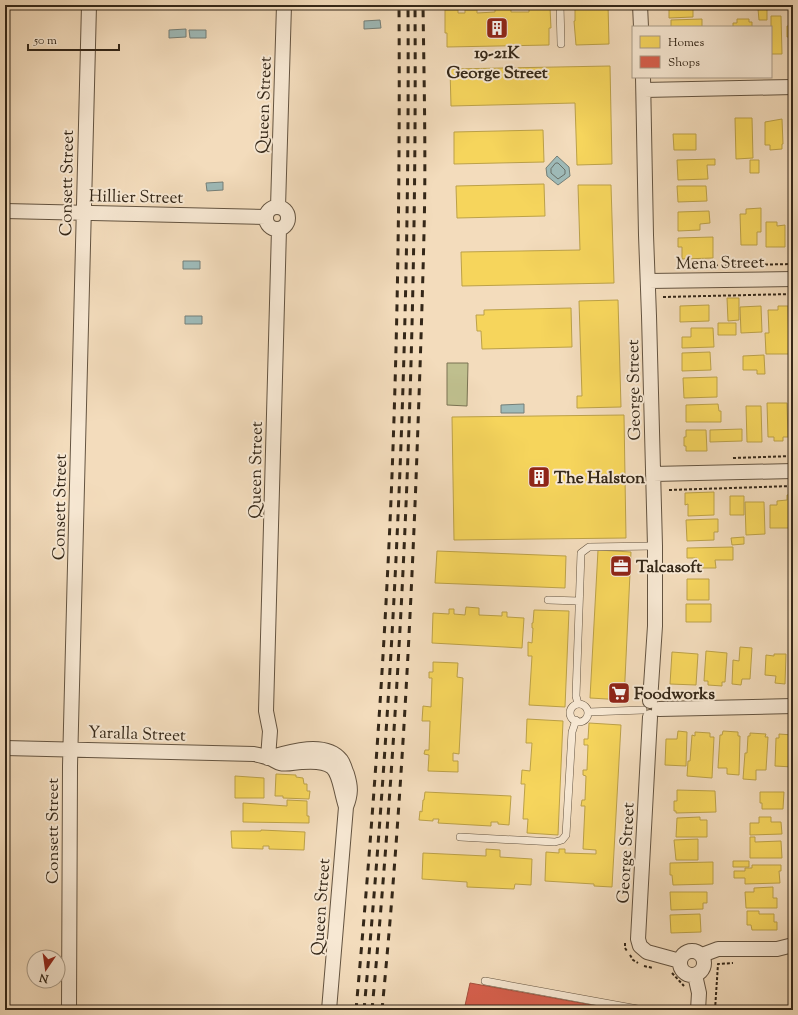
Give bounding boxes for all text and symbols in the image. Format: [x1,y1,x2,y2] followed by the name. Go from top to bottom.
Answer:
[484,15,510,41] building icon: 19-21K George Street
[28,26,119,52] scale bar
[632,26,772,78] legend
[33,32,57,50] text: 50 m
[668,34,704,52] text: Homes
[446,42,548,86] place label: 19-21K George Street
[668,54,700,72] text: Shops
[251,56,279,154] street label: Queen Street
[55,130,81,236] street label: Consett Street
[89,185,184,211] street label: Hillier Street
[675,251,765,277] street label: Mena Street
[622,339,648,441] street label: George Street
[244,421,270,519] street label: Queen Street
[48,454,74,560] street label: Consett Street
[526,464,552,490] building icon: The Halston
[554,467,646,491] place label: The Halston
[608,553,634,579] office icon: Talcasoft
[636,556,702,580] place label: Talcasoft
[606,680,632,706] supermarket icon: Foodworks
[634,683,715,707] place label: Foodworks
[88,721,186,749] street label: Yaralla Street
[42,778,66,884] street label: Consett Street
[612,802,642,904] street label: George Street
[307,858,337,957] street label: Queen Street
[26,949,66,989] north arrow
[38,969,51,987] text: N

